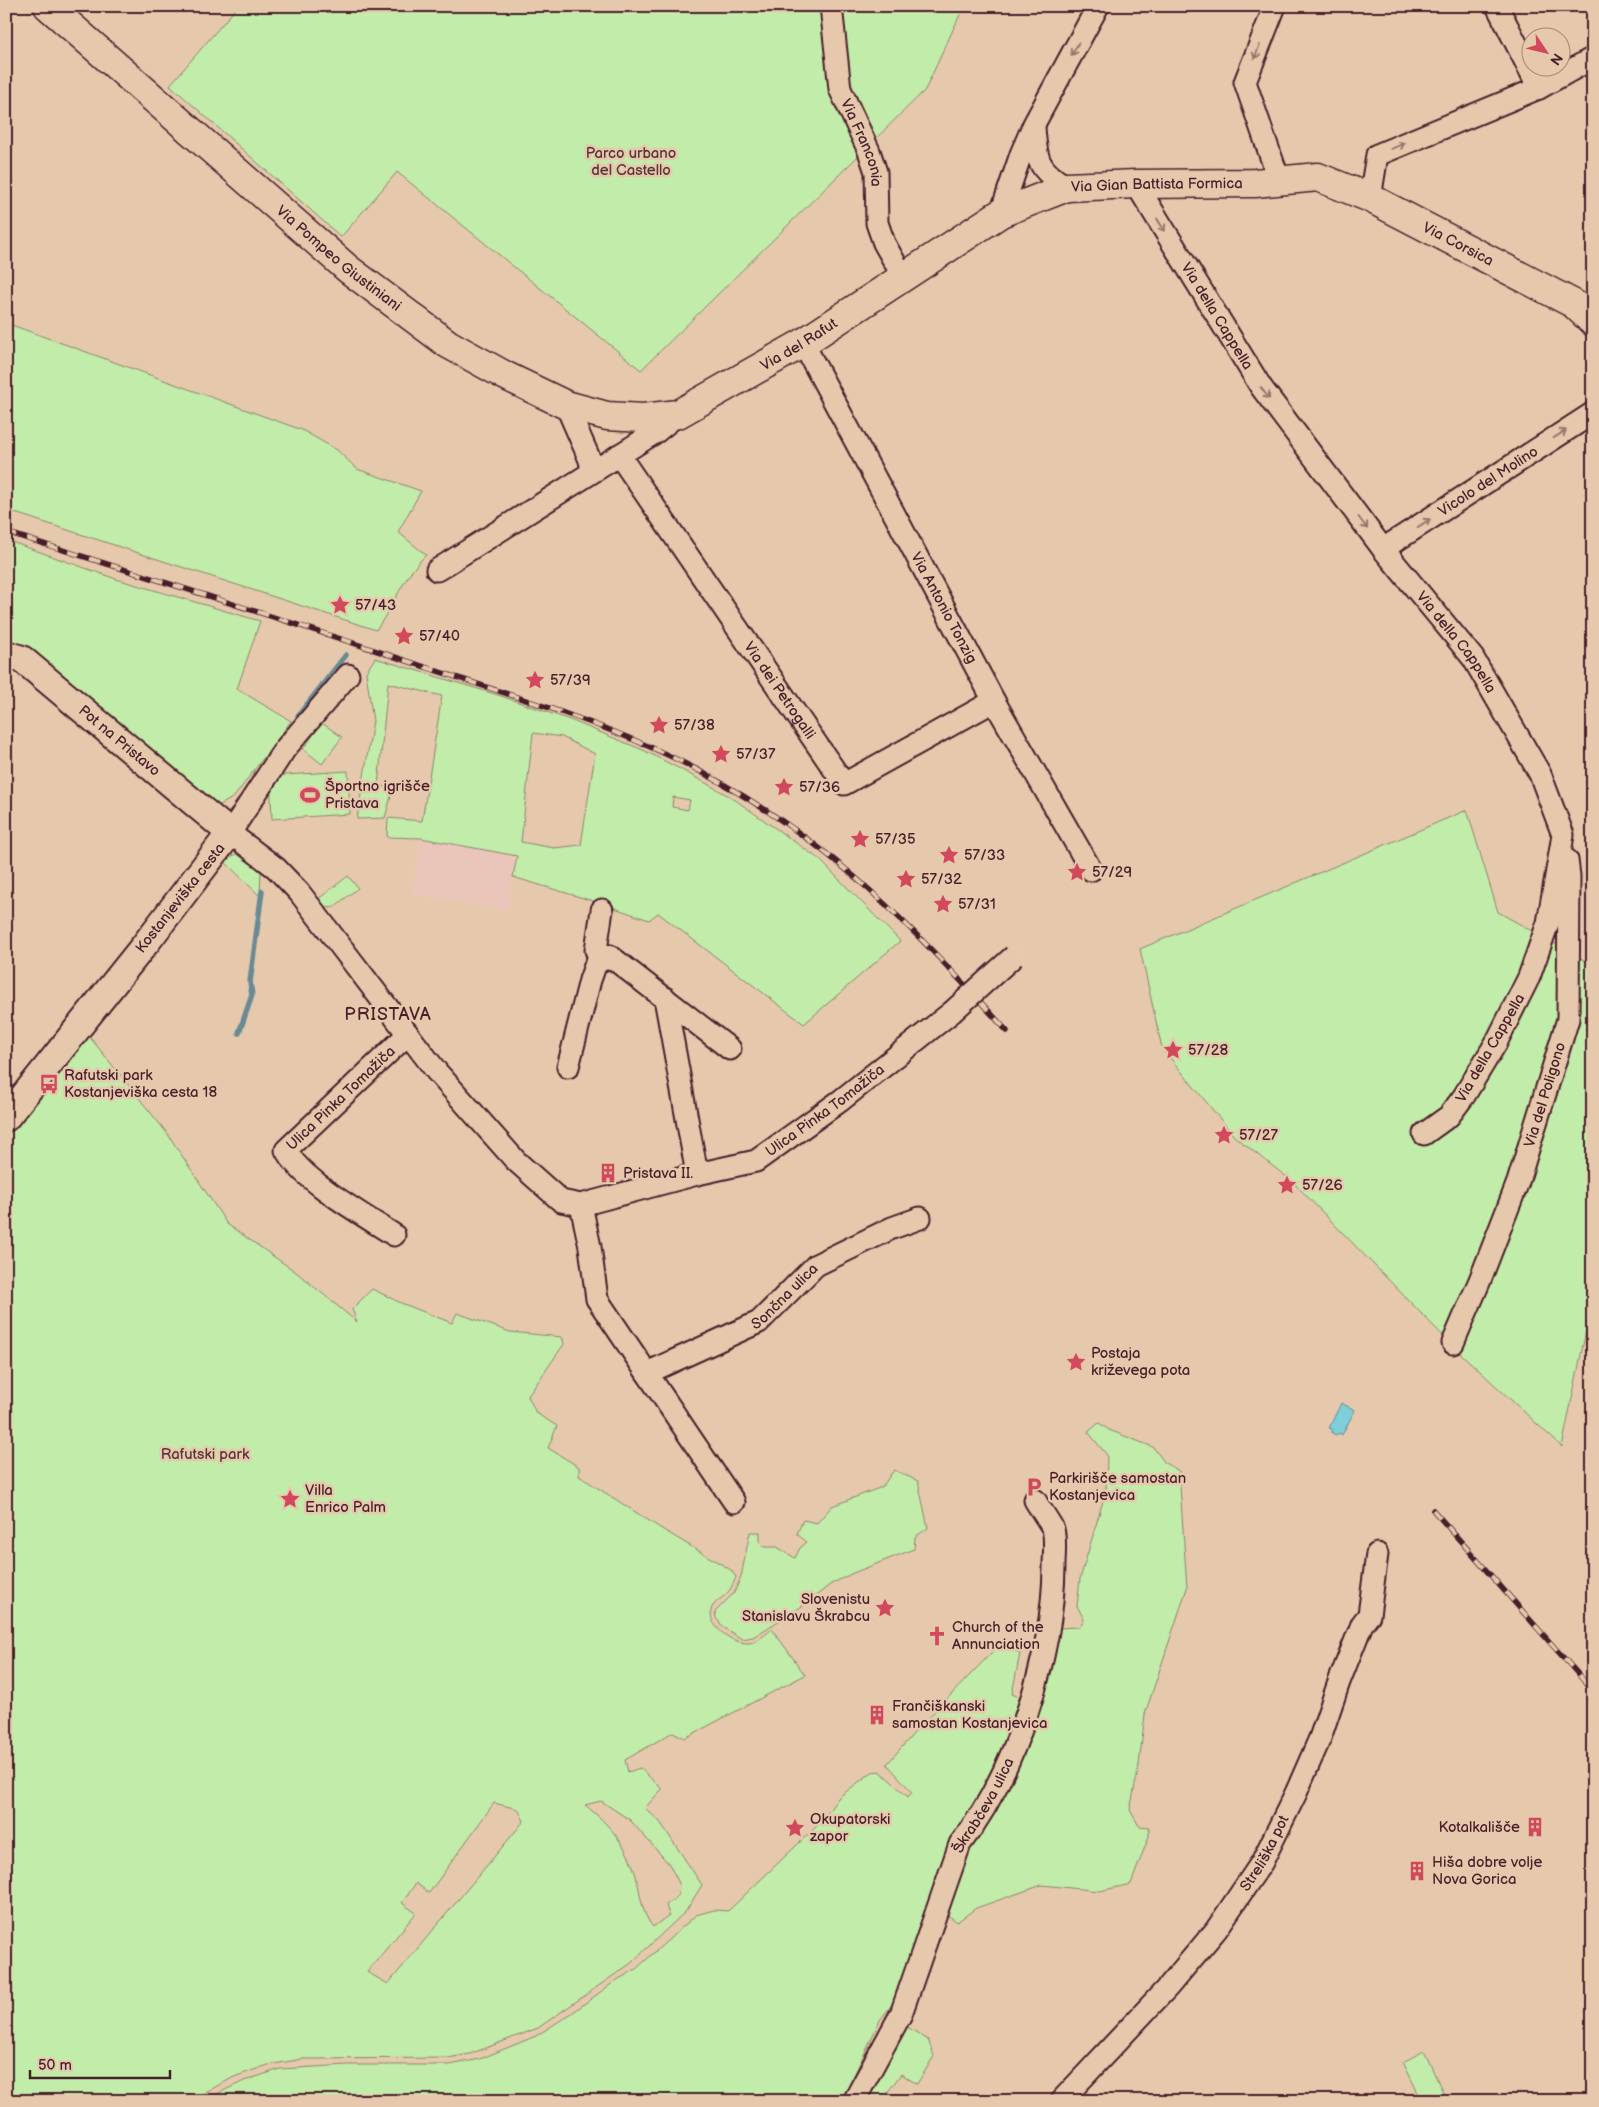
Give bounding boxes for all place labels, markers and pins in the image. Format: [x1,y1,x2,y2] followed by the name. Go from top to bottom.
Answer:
[329,594,351,616] place icon: 57/43
[355,596,396,615] place label: 57/43
[393,625,415,647] place icon: 57/40
[419,627,460,646] place label: 57/40
[524,669,546,691] place icon: 57/39
[550,671,591,690] place label: 57/39
[648,714,670,736] place icon: 57/38
[674,716,715,735] place label: 57/38
[710,743,732,765] place icon: 57/37
[736,745,776,764] place label: 57/37
[773,776,795,798] place icon: 57/36
[325,777,430,813] place label: Športno igrišče Pristava
[799,778,840,797] place label: 57/36
[299,784,321,806] sports icon: Športno igrišče Pristava
[849,828,871,850] place icon: 57/35
[875,830,916,849] place label: 57/35
[938,844,960,866] place icon: 57/33
[964,846,1005,865] place label: 57/33
[1066,861,1088,883] place icon: 57/29
[1092,863,1132,882] place label: 57/29
[895,868,917,890] place icon: 57/32
[921,870,962,889] place label: 57/32
[932,893,954,915] place icon: 57/31
[958,895,996,914] place label: 57/31
[1162,1039,1184,1061] place icon: 57/28
[1188,1041,1229,1060] place label: 57/28
[64,1066,217,1102] place label: Rafutski park Kostanjeviška cesta 18
[38,1073,60,1095] bus stop icon: Rafutski park Kostanjeviška cesta 18
[1213,1124,1235,1146] place icon: 57/27
[1239,1126,1279,1145] place label: 57/27
[597,1162,619,1184] building icon: Pristava II.
[623,1164,693,1183] place label: Pristava II.
[1276,1174,1298,1196] place icon: 57/26
[1302,1176,1343,1195] place label: 57/26
[1091,1344,1190,1380] place label: Postaja križevega pota
[1065,1351,1087,1373] place icon: Postaja križevega pota
[1049,1469,1186,1505] place label: Parkirišče samostan Kostanjevica
[1023,1476,1045,1498] parking icon: Parkirišče samostan Kostanjevica
[305,1481,386,1517] place label: Villa Enrico Palm
[279,1488,301,1510] place icon: Villa Enrico Palm
[742,1590,870,1626] place label: Slovenistu Stanislavu Škrabcu
[874,1597,896,1619] place icon: Slovenistu Stanislavu Škrabcu
[952,1618,1044,1654] place label: Church of the Annunciation
[926,1625,948,1647] church icon: Church of the Annunciation
[892,1697,1048,1733] place label: Frančiškanski samostan Kostanjevica
[866,1704,888,1726] building icon: Frančiškanski samostan Kostanjevica
[810,1810,891,1846] place label: Okupatorski zapor
[1524,1816,1546,1838] building icon: Kotalkališče
[784,1817,806,1839] place icon: Okupatorski zapor
[1438,1818,1520,1837] place label: Kotalkališče
[1432,1853,1542,1889] place label: Hiša dobre volje Nova Gorica
[1406,1860,1428,1882] building icon: Hiša dobre volje Nova Gorica

